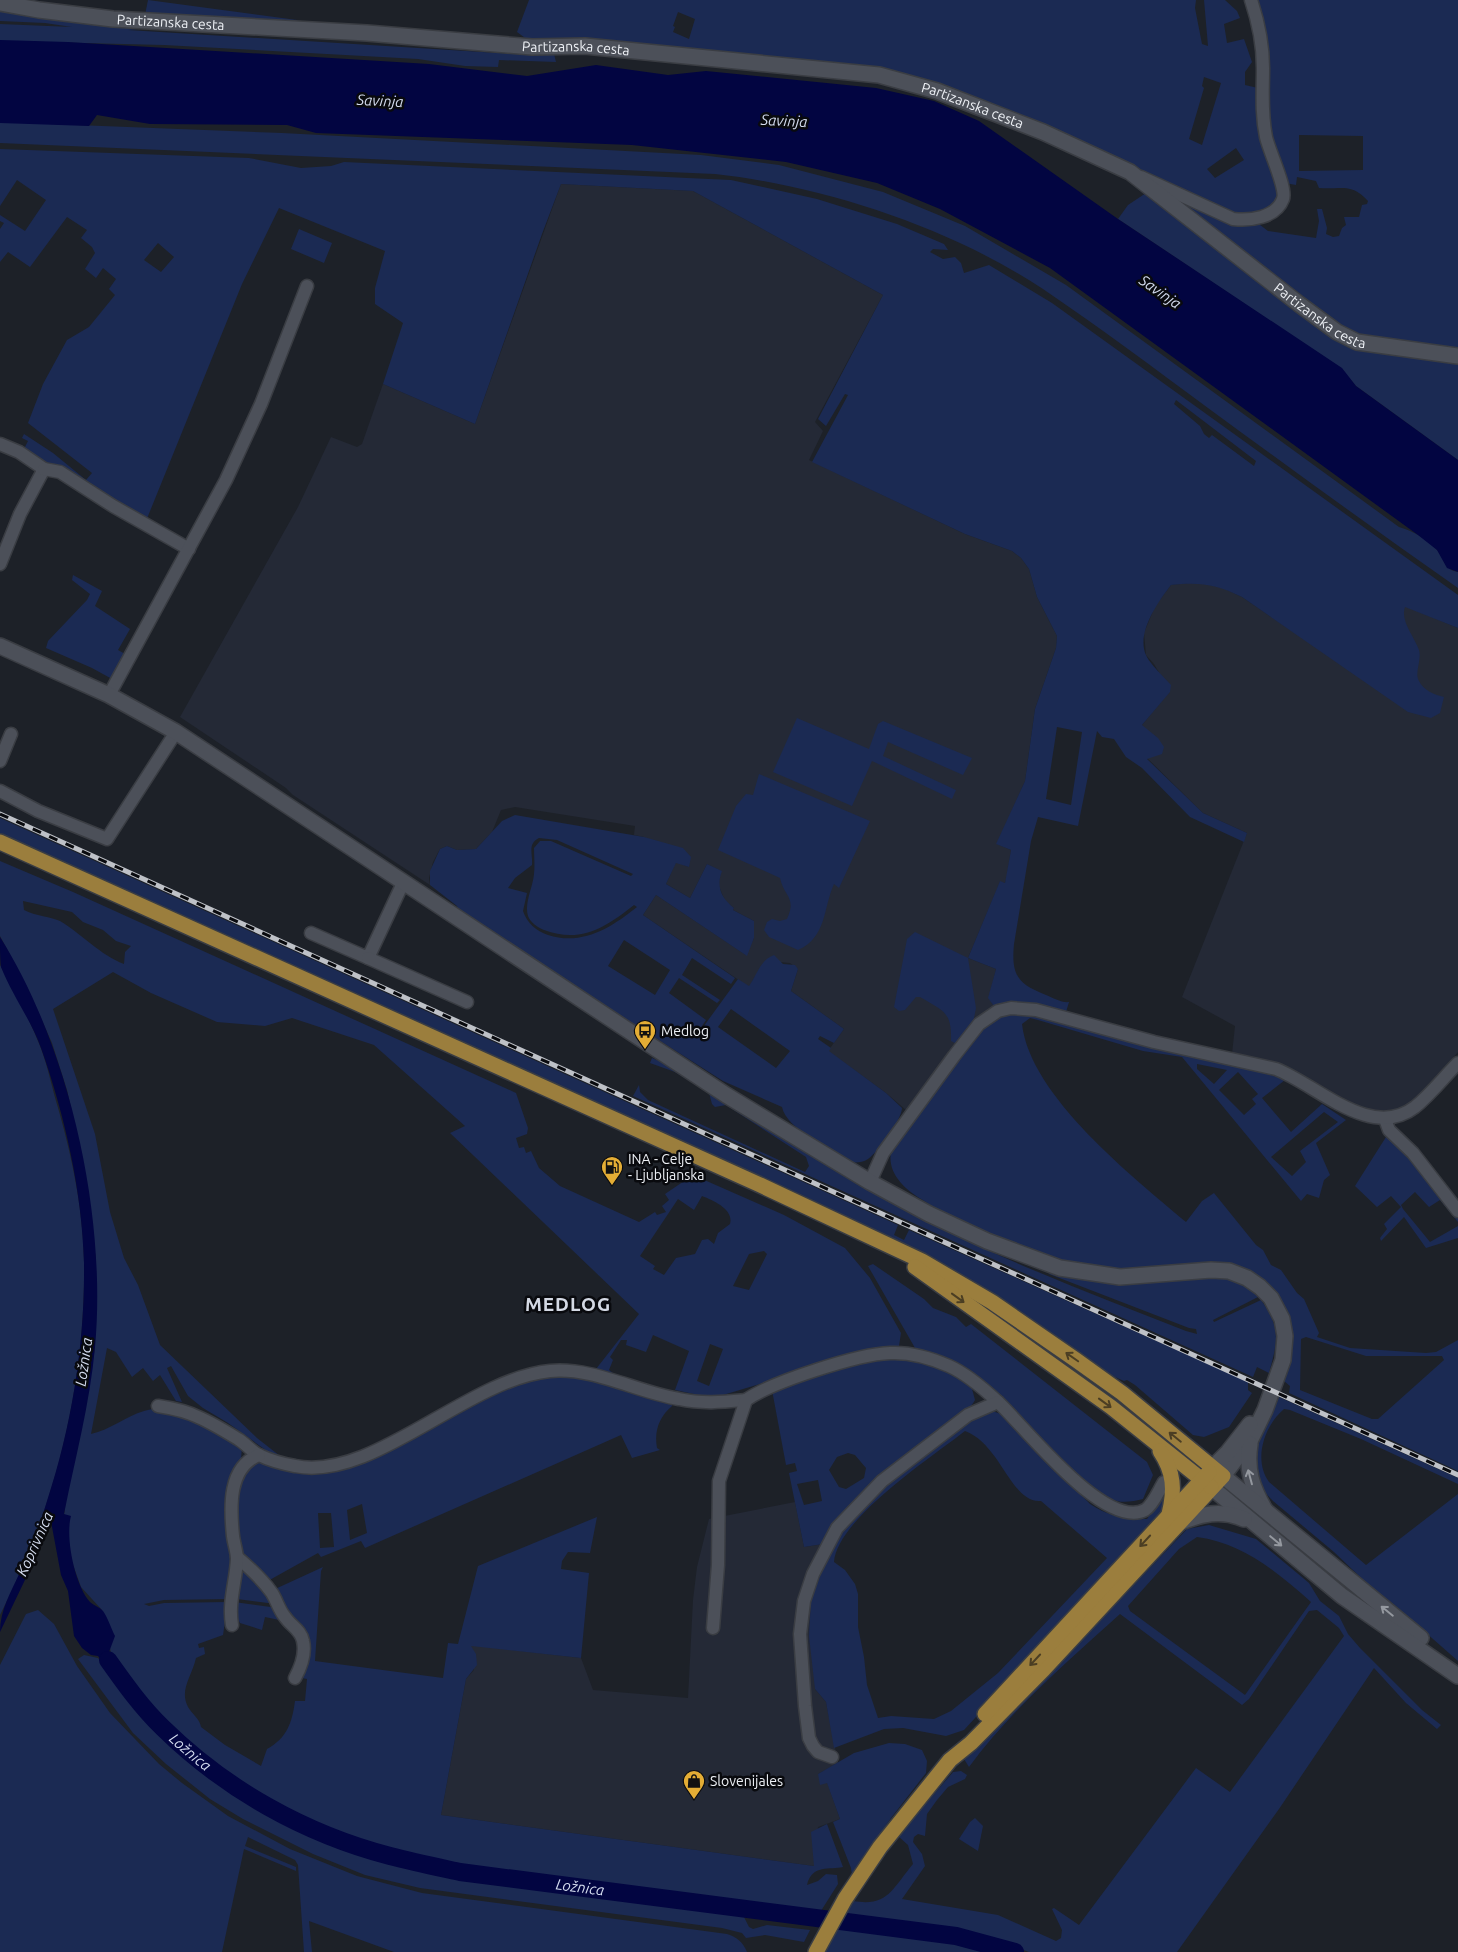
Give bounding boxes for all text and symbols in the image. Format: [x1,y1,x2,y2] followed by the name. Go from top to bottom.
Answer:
[116,11,225,33] street label: Partizanska cesta
[521,38,630,58] street label: Partizanska cesta
[920,79,1026,132] street label: Partizanska cesta
[355,91,404,110] water label: Savinja
[759,111,808,130] water label: Savinja
[1135,271,1184,312] water label: Savinja
[1271,280,1367,351] street label: Partizanska cesta
[633,1019,657,1050] bus stop icon: Medlog
[661,1023,709,1039] place label: Medlog
[628,1151,705,1183] place label: INA - Celje - Ljubljanska
[600,1155,624,1186] fuel station icon: INA - Celje - Ljubljanska
[525,1293,611,1315] district label: MEDLOG
[951,1293,965,1303] one-way arrow
[72,1337,95,1387] water label: Ložnica
[1065,1352,1079,1362] one-way arrow
[1098,1398,1112,1408] one-way arrow
[1169,1431,1182,1442] one-way arrow
[1245,1469,1254,1485] one-way arrow
[13,1509,56,1579] water label: Koprivnica
[1139,1535,1151,1547] one-way arrow
[1269,1536,1282,1547] one-way arrow
[1381,1605,1394,1616] one-way arrow
[1029,1654,1041,1667] one-way arrow
[166,1730,214,1774] water label: Ložnica
[682,1769,706,1800] shop icon: Slovenijales
[710,1773,783,1789] place label: Slovenijales
[555,1875,605,1899] water label: Ložnica

